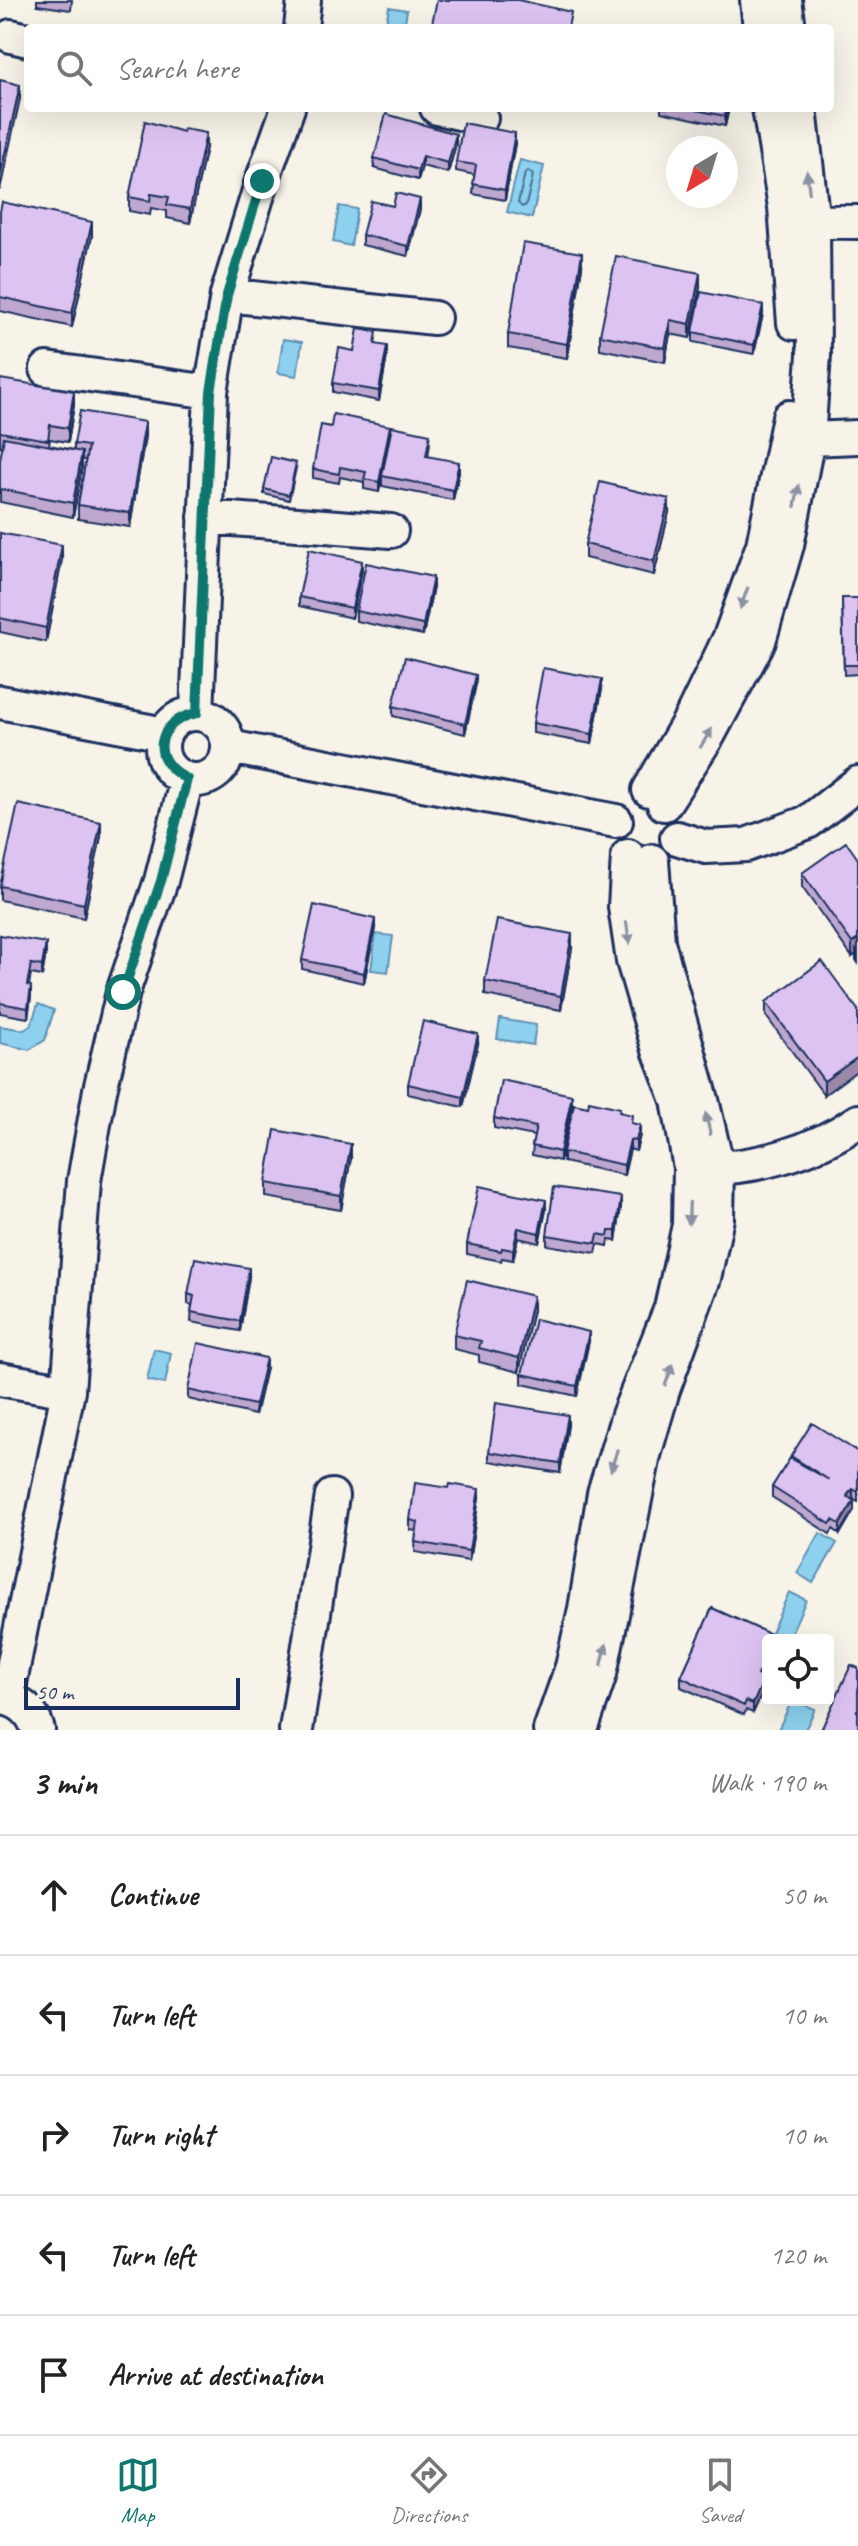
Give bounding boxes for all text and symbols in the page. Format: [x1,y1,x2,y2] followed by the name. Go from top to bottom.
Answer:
[24,24,834,112] search box
[52,46,96,90] icon: search
[116,49,238,87] text: Search here
[666,136,738,208] north arrow
[244,163,280,199] route end
[802,169,815,194] one-way arrow
[791,484,803,509] one-way arrow
[737,586,750,610] one-way arrow
[699,727,713,749] one-way arrow
[623,921,635,946] one-way arrow
[105,974,141,1010] route start
[701,1111,714,1136] one-way arrow
[682,1201,695,1226] one-way arrow
[663,1363,675,1387] one-way arrow
[607,1449,620,1473] one-way arrow
[762,1634,834,1706] map controls
[762,1634,834,1706] button: locate
[598,1643,611,1668] one-way arrow
[24,1674,240,1710] scale bar
[36,1678,73,1706] text: 50 m
[32,1761,97,1804] text: 3 min
[709,1766,826,1799] text: Walk · 190 m
[32,1873,76,1917] icon: ahead
[108,1876,198,1914] text: Continue
[782,1879,826,1912] text: 50 m
[32,1993,76,2037] icon: left
[108,1996,195,2034] text: Turn left
[782,1999,826,2032] text: 10 m
[32,2113,76,2157] icon: right
[108,2116,213,2154] text: Turn right
[782,2119,826,2152] text: 10 m
[32,2233,76,2277] icon: left
[108,2236,195,2274] text: Turn left
[770,2239,826,2272] text: 120 m
[32,2353,76,2397] icon: arrive
[108,2356,323,2394] text: Arrive at destination
[116,2453,160,2529] tab: Map
[391,2453,467,2529] tab: Directions
[698,2453,742,2529] tab: Saved

